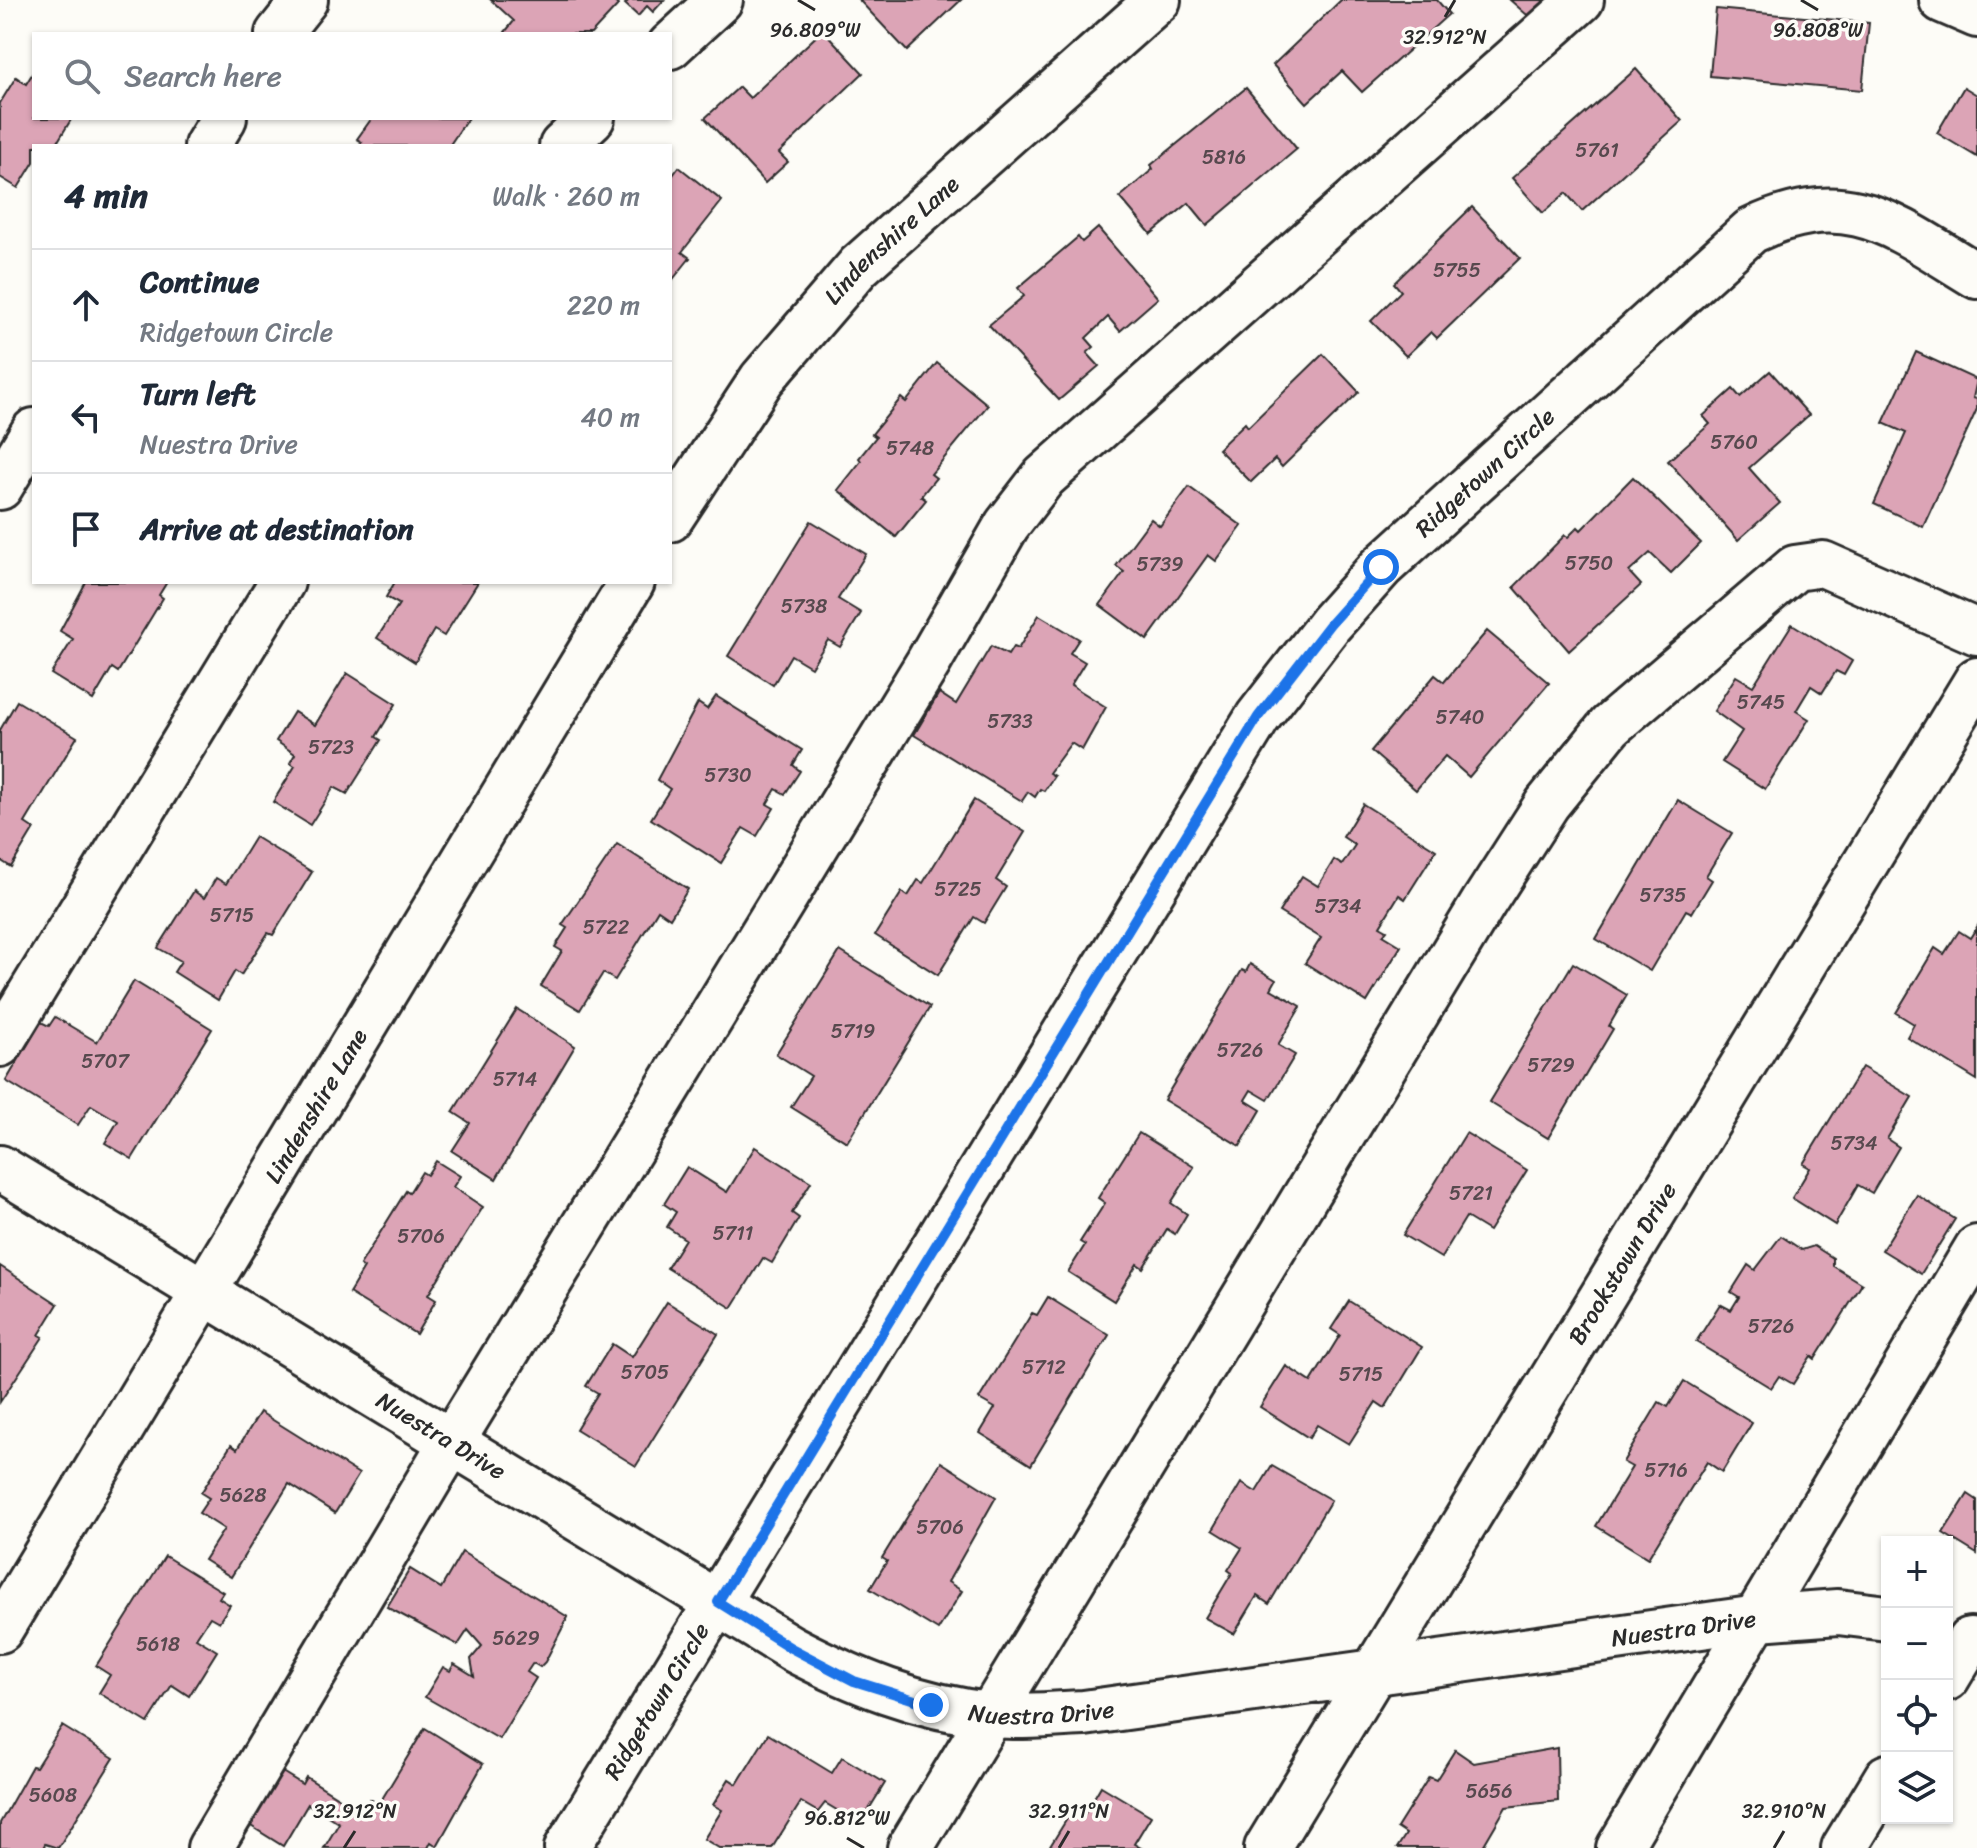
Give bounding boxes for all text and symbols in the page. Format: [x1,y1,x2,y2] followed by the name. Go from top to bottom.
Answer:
[770,13,861,48] text: 96.809°W
[1773,13,1864,48] text: 96.808°W
[1403,20,1487,55] text: 32.912°N
[32,32,672,120] search box
[124,49,282,103] text: Search here
[60,54,104,98] icon: search
[1575,133,1619,168] house number: 5761
[1202,140,1246,175] house number: 5816
[813,164,970,315] street label: Lindenshire Lane
[64,166,148,226] text: 4 min
[492,173,640,219] text: Walk · 260 m
[1433,253,1481,288] house number: 5755
[140,255,259,309] text: Continue
[567,282,640,328] text: 220 m
[64,283,108,327] icon: ahead
[140,309,333,355] text: Ridgetown Circle
[140,367,256,421] text: Turn left
[581,394,640,440] text: 40 m
[64,395,108,439] icon: left
[1405,397,1565,548] street label: Ridgetown Circle
[140,421,298,467] text: Nuestra Drive
[1710,425,1758,460] house number: 5760
[886,431,934,466] house number: 5748
[140,502,414,556] text: Arrive at destination
[64,507,108,551] icon: arrive
[1565,546,1613,581] house number: 5750
[1137,547,1183,582] house number: 5739
[1363,549,1399,585] route start
[781,589,827,624] house number: 5738
[1737,685,1785,720] house number: 5745
[1436,700,1484,735] house number: 5740
[987,704,1033,739] house number: 5733
[308,730,354,765] house number: 5723
[704,758,752,793] house number: 5730
[934,872,982,907] house number: 5725
[1640,878,1686,913] house number: 5735
[1314,889,1362,924] house number: 5734
[210,898,254,933] house number: 5715
[583,910,630,945] house number: 5722
[831,1014,875,1049] house number: 5719
[253,1020,379,1192] street label: Lindenshire Lane
[1217,1033,1263,1068] house number: 5726
[81,1044,130,1079] house number: 5707
[1527,1048,1575,1083] house number: 5729
[493,1062,537,1097] house number: 5714
[1830,1126,1878,1161] house number: 5734
[1556,1174,1688,1353] street label: Brookstown Drive
[1449,1176,1493,1211] house number: 5721
[713,1216,753,1251] house number: 5711
[397,1219,445,1254] house number: 5706
[1748,1309,1794,1344] house number: 5726
[1022,1350,1066,1385] house number: 5712
[621,1355,669,1390] house number: 5705
[1339,1357,1383,1392] house number: 5715
[368,1380,514,1491] street label: Nuestra Drive
[1644,1453,1688,1488] house number: 5716
[219,1478,267,1513] house number: 5628
[916,1510,964,1545] house number: 5706
[1881,1536,1953,1824] map controls
[1881,1536,1953,1608] button: +
[1608,1598,1759,1659] street label: Nuestra Drive
[1881,1608,1953,1680] button: −
[592,1614,721,1788] street label: Ridgetown Circle
[492,1621,540,1656] house number: 5629
[136,1627,180,1662] house number: 5618
[1881,1680,1953,1752] button: locate
[913,1687,949,1723] route end
[966,1688,1117,1737] street label: Nuestra Drive
[1881,1752,1953,1824] button: layers
[1465,1774,1513,1809] house number: 5656
[29,1778,77,1813] house number: 5608
[313,1794,397,1829] text: 32.912°N
[1029,1794,1109,1829] text: 32.911°N
[1742,1794,1826,1829] text: 32.910°N
[804,1801,890,1836] text: 96.812°W

